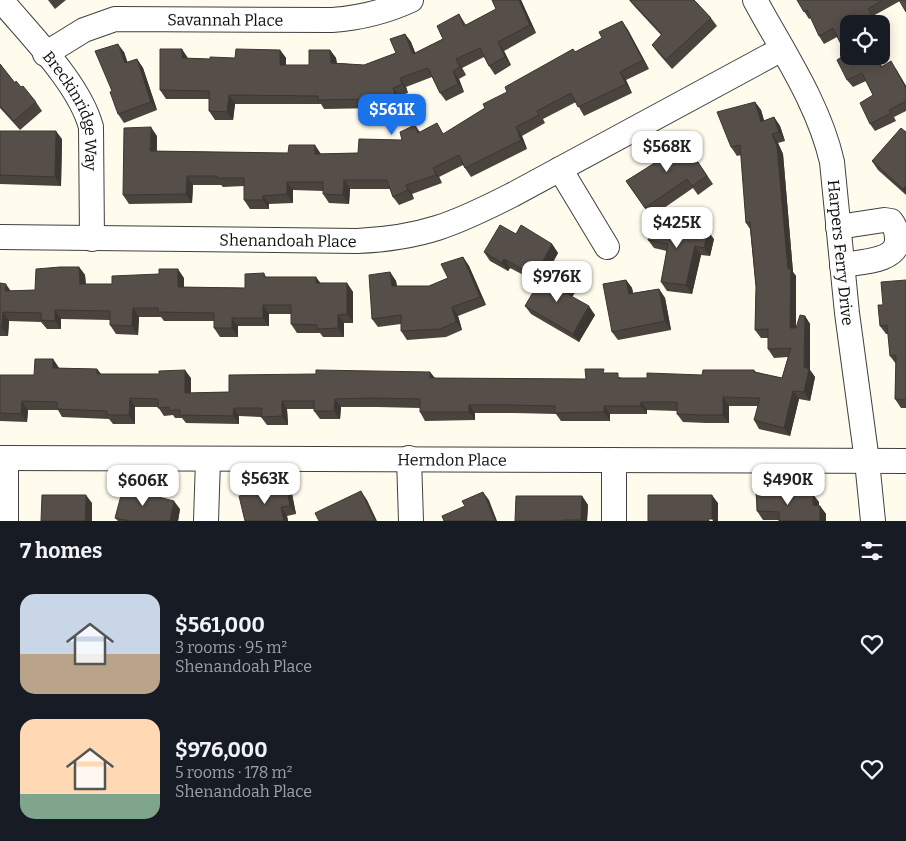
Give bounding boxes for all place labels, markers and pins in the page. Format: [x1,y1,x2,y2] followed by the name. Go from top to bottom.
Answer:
[357,94,427,136] pin: $561K
[632,130,702,173] pin: $568K
[642,206,712,249] pin: $425K
[522,260,592,303] pin: $976K
[230,462,300,505] pin: $563K
[108,464,178,507] pin: $606K
[753,464,823,506] pin: $490K

